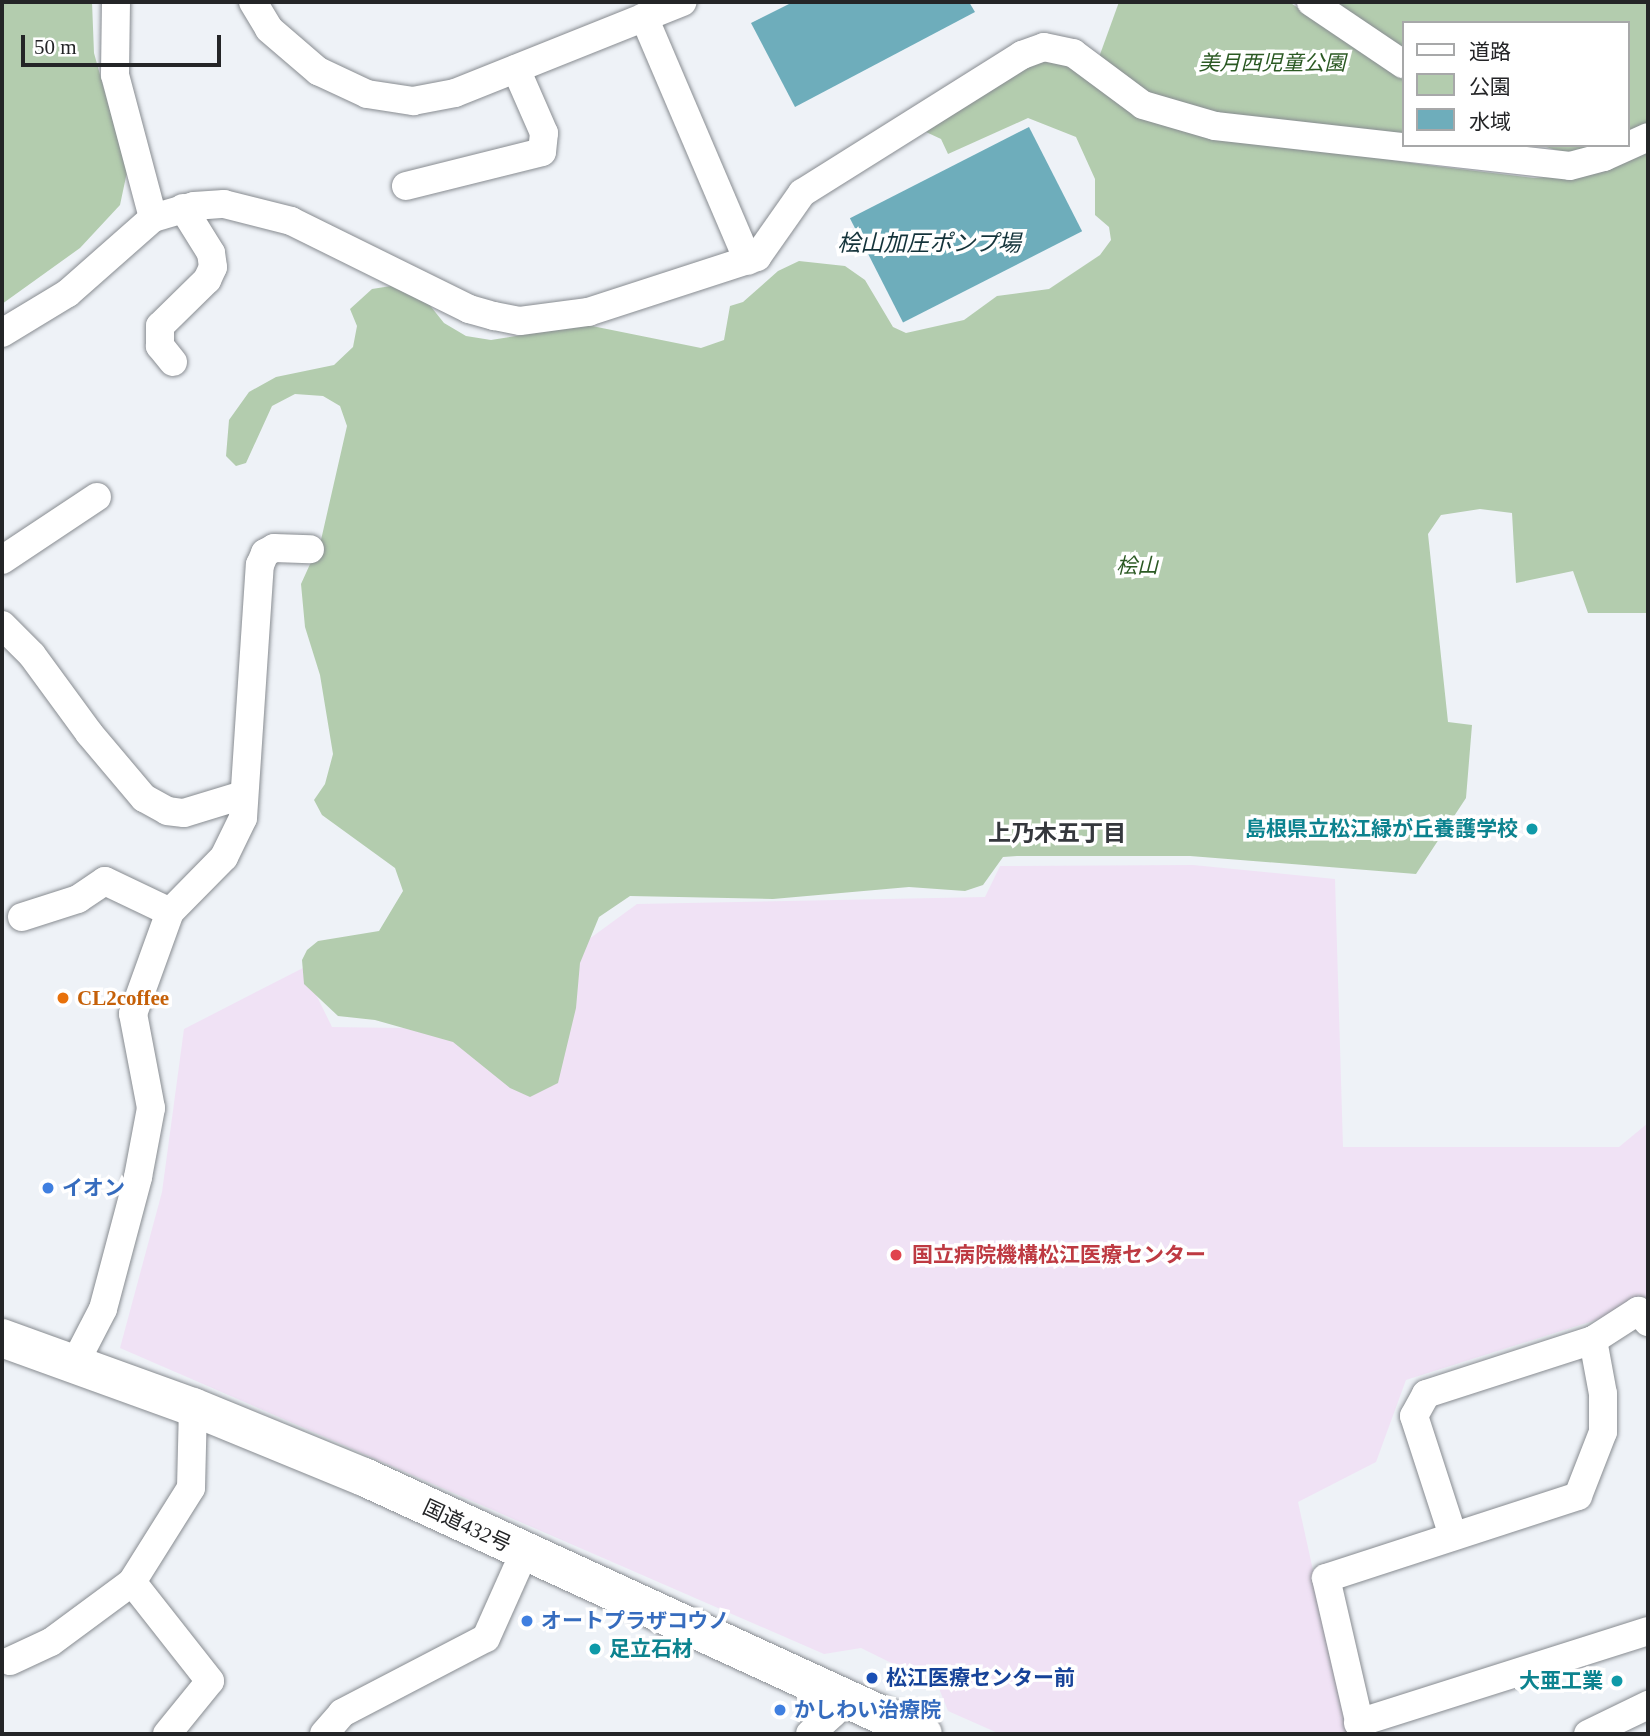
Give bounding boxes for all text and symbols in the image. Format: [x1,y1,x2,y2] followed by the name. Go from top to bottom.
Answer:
[24,21,224,65] scale bar
[1402,21,1629,147] legend
[34,35,77,59] text: 50 m
[1469,40,1511,64] text: 道路
[1199,50,1345,76] park label: 美月西児童公園
[1469,75,1511,99] text: 公園
[1469,110,1511,134] text: 水域
[837,230,1021,258] water label: 桧山加圧ポンプ場
[1116,553,1158,579] park label: 桧山
[1245,816,1518,842] place label: 島根県立松江緑が丘養護学校
[988,820,1126,848] district label: 上乃木五丁目
[1524,821,1540,837] marker: 島根県立松江緑が丘養護学校
[77,985,169,1011] place label: CL2coffee
[55,990,71,1006] marker: CL2coffee
[62,1175,125,1201] place label: イオン
[40,1180,56,1196] marker: イオン
[912,1242,1206,1268] place label: 国立病院機構松江医療センター
[886,1245,906,1265] marker: 国立病院機構松江医療センター
[419,1495,515,1557] street label: 国道432号
[541,1608,730,1634] place label: オートプラザコウノ
[519,1613,535,1629] marker: オートプラザコウノ
[609,1636,693,1662] place label: 足立石材
[587,1641,603,1657] marker: 足立石材
[886,1665,1075,1691] place label: 松江医療センター前
[1519,1668,1603,1694] place label: 大亜工業
[864,1670,880,1686] marker: 松江医療センター前
[1609,1673,1625,1689] marker: 大亜工業
[794,1697,941,1723] place label: かしわい治療院
[772,1702,788,1718] marker: かしわい治療院

